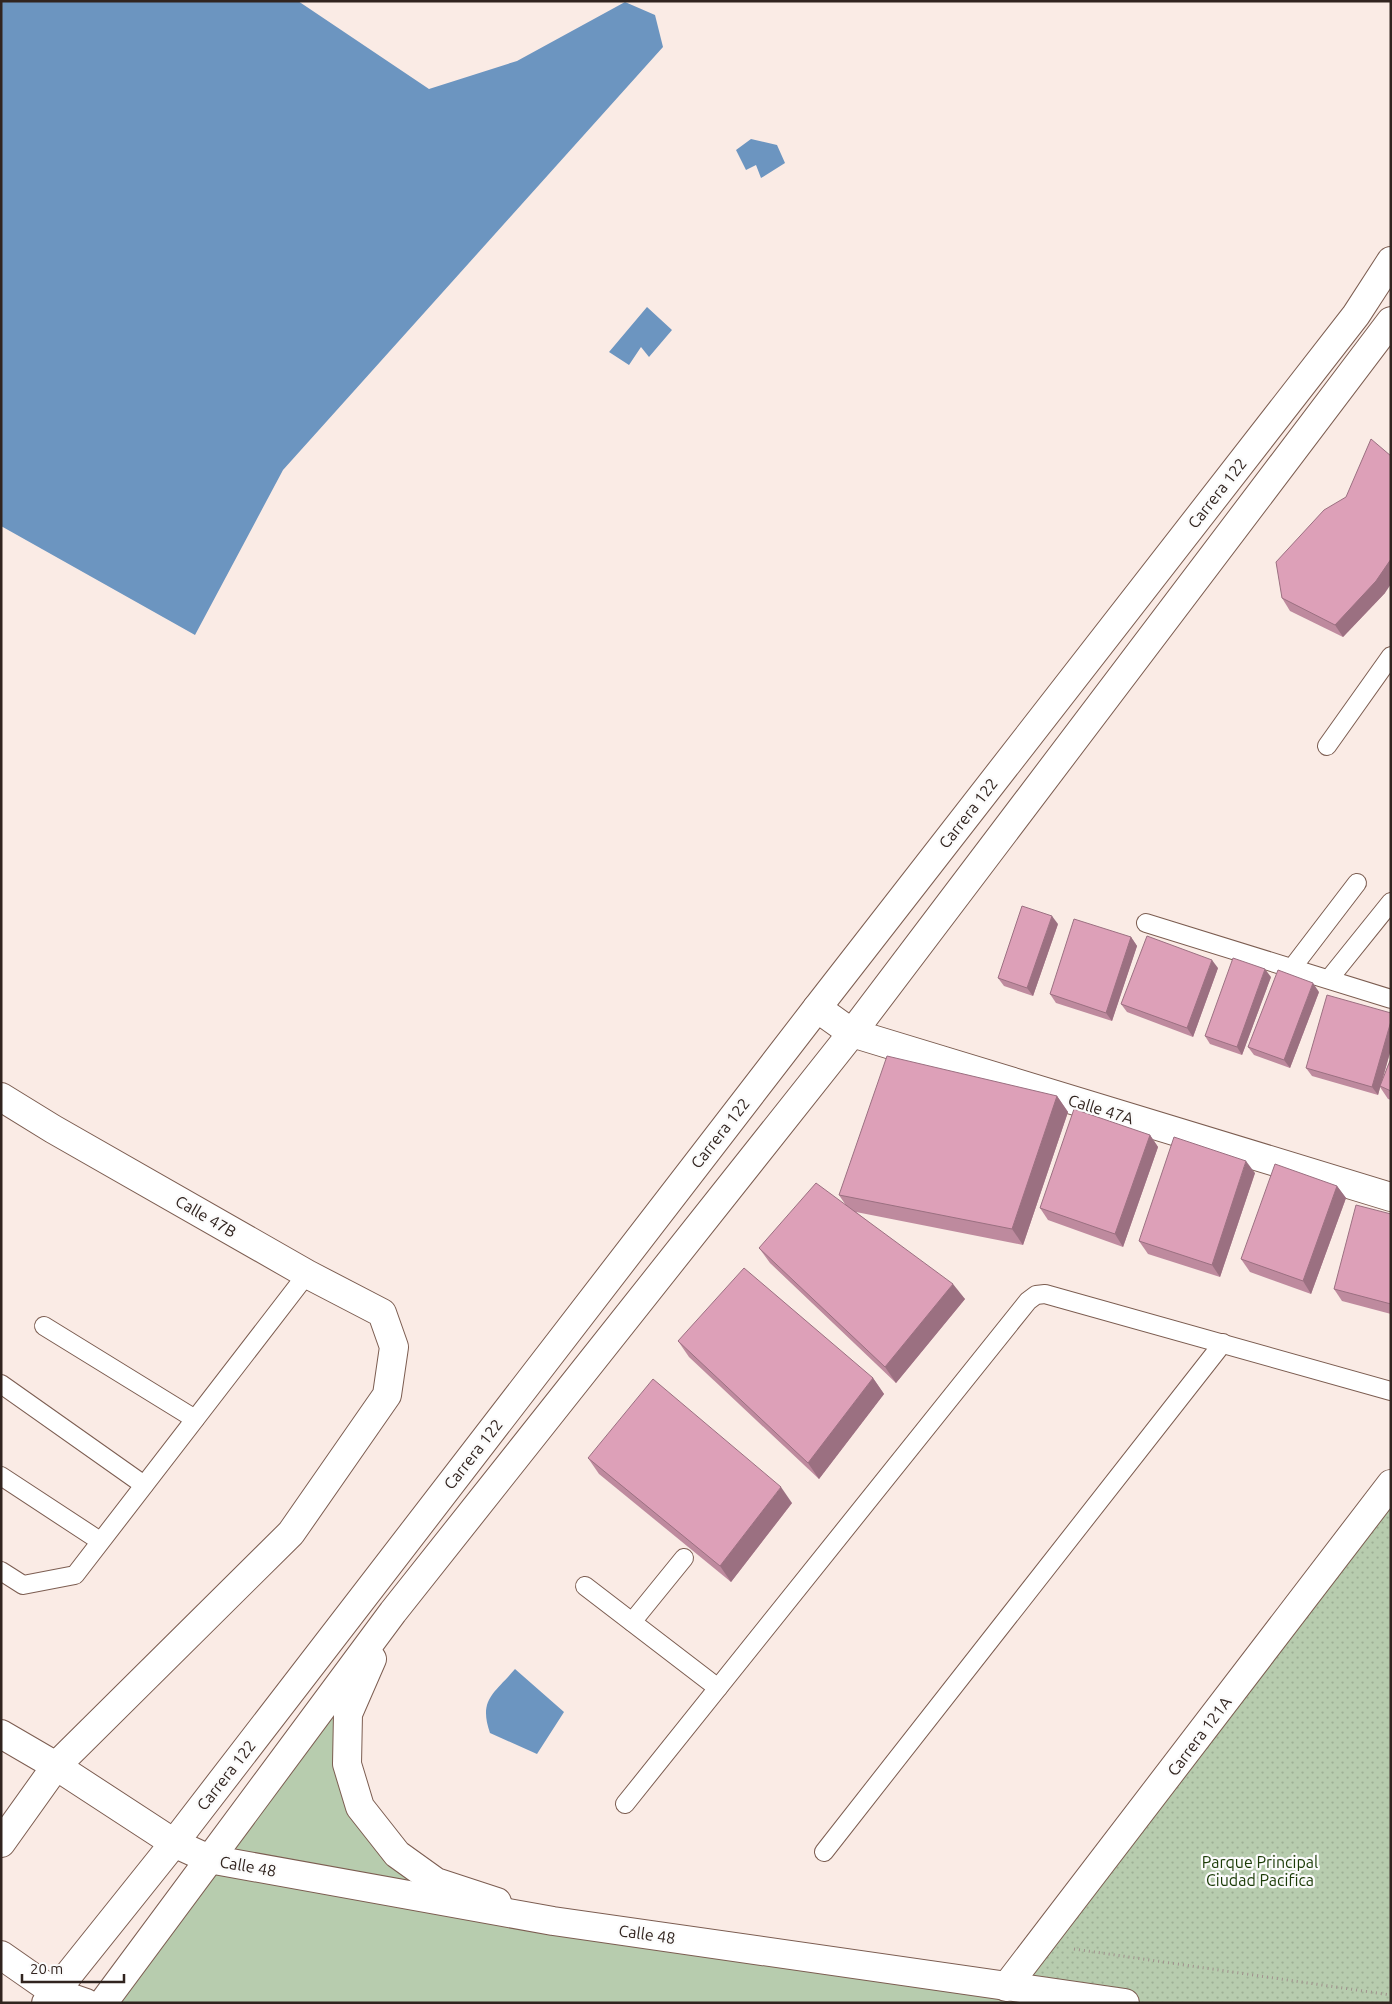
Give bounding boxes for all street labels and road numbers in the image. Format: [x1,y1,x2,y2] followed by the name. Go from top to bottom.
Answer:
[1184,454,1250,532] street label: Carrera 122
[935,774,1001,852] street label: Carrera 122
[1066,1091,1136,1128] street label: Calle 47A
[687,1094,753,1172] street label: Carrera 122
[172,1191,240,1241] street label: Calle 47B
[440,1415,506,1493] street label: Carrera 122
[1163,1692,1235,1779] street label: Carrera 121A
[193,1736,259,1814] street label: Carrera 122
[218,1852,278,1880] street label: Calle 48
[618,1921,676,1947] street label: Calle 48

